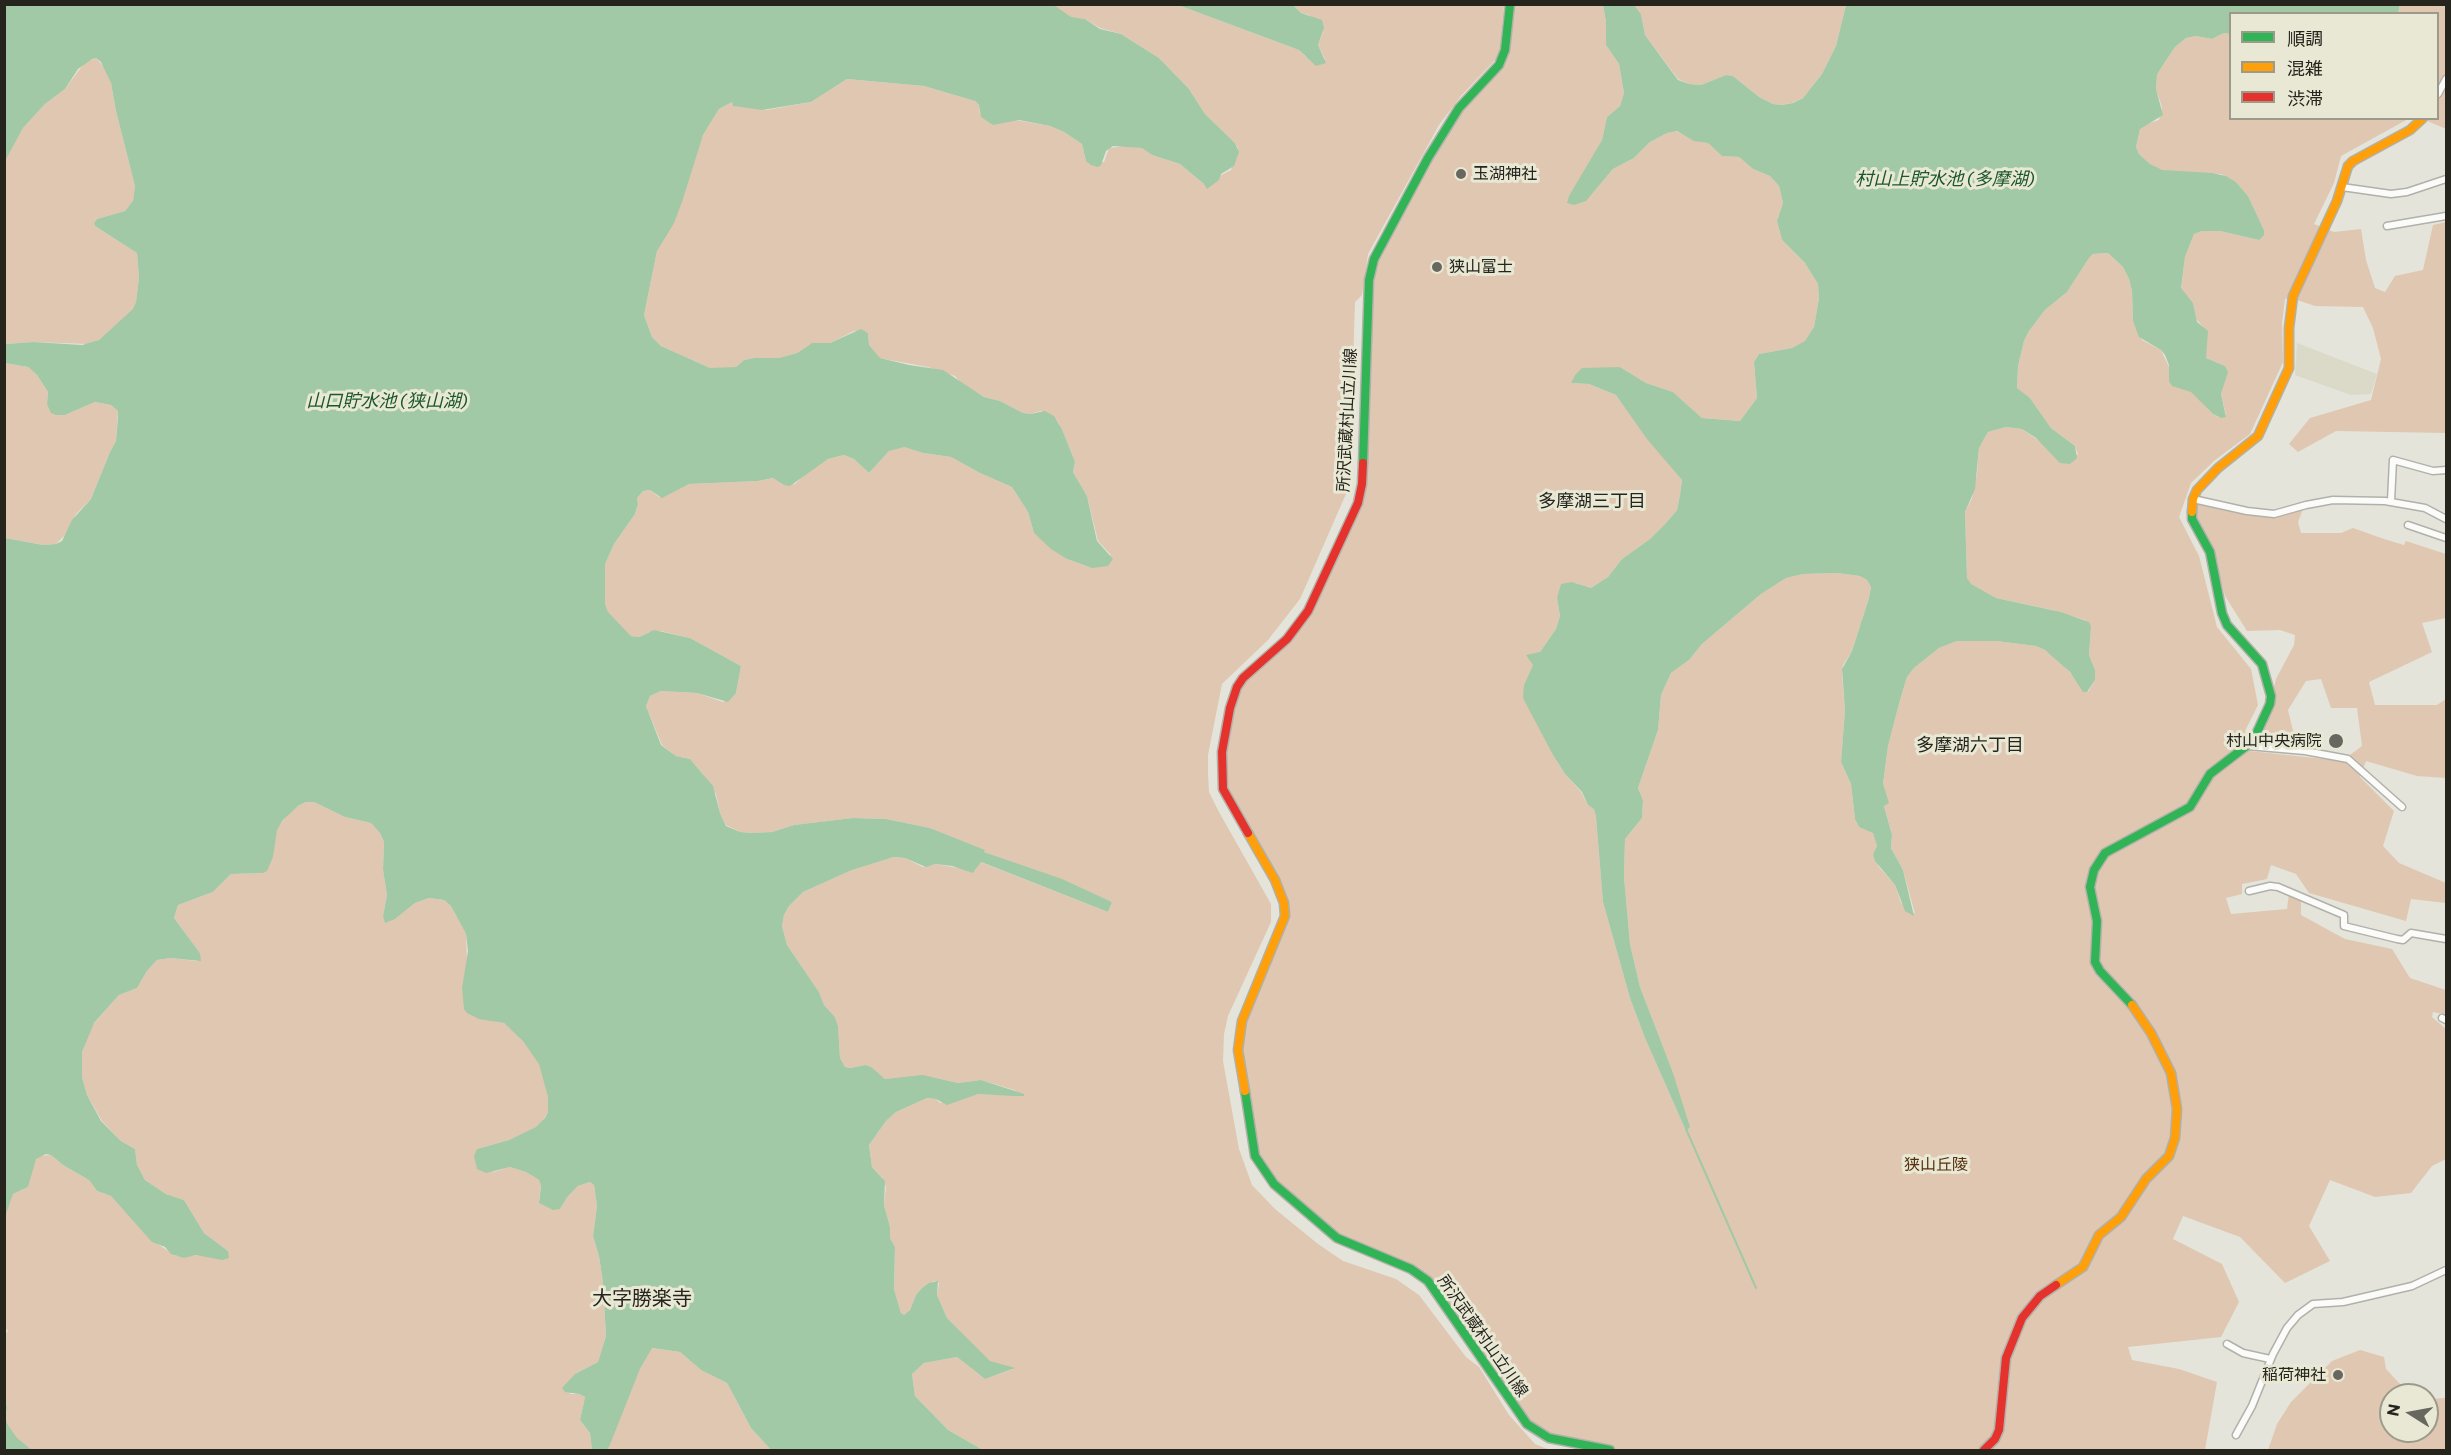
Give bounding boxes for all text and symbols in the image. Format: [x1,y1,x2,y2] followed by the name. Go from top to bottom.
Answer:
[2229,12,2439,120] legend
[2287,27,2323,49] text: 順調
[2287,57,2323,79] text: 混雑
[2287,87,2323,109] text: 渋滞
[1473,164,1537,184] place label: 玉湖神社
[1454,167,1468,181] marker: 玉湖神社
[1855,168,2035,190] water label: 村山上貯水池 (多摩湖)
[1449,257,1513,277] place label: 狭山富士
[1430,260,1444,274] marker: 狭山富士
[1334,348,1360,492] street label: 所沢武蔵村山立川線
[306,390,468,412] water label: 山口貯水池 (狭山湖)
[1538,490,1646,512] district label: 多摩湖三丁目
[2226,731,2322,751] place label: 村山中央病院
[2327,732,2345,750] marker: 村山中央病院
[1916,734,2024,756] district label: 多摩湖六丁目
[1904,1155,1968,1175] park label: 狭山丘陵
[1434,1272,1532,1400] street label: 所沢武蔵村山立川線
[592,1286,692,1310] district label: 大字勝楽寺
[2262,1365,2326,1385] place label: 稲荷神社
[2331,1368,2345,1382] marker: 稲荷神社
[2379,1383,2439,1443] north arrow
[2382,1402,2403,1418] text: N

